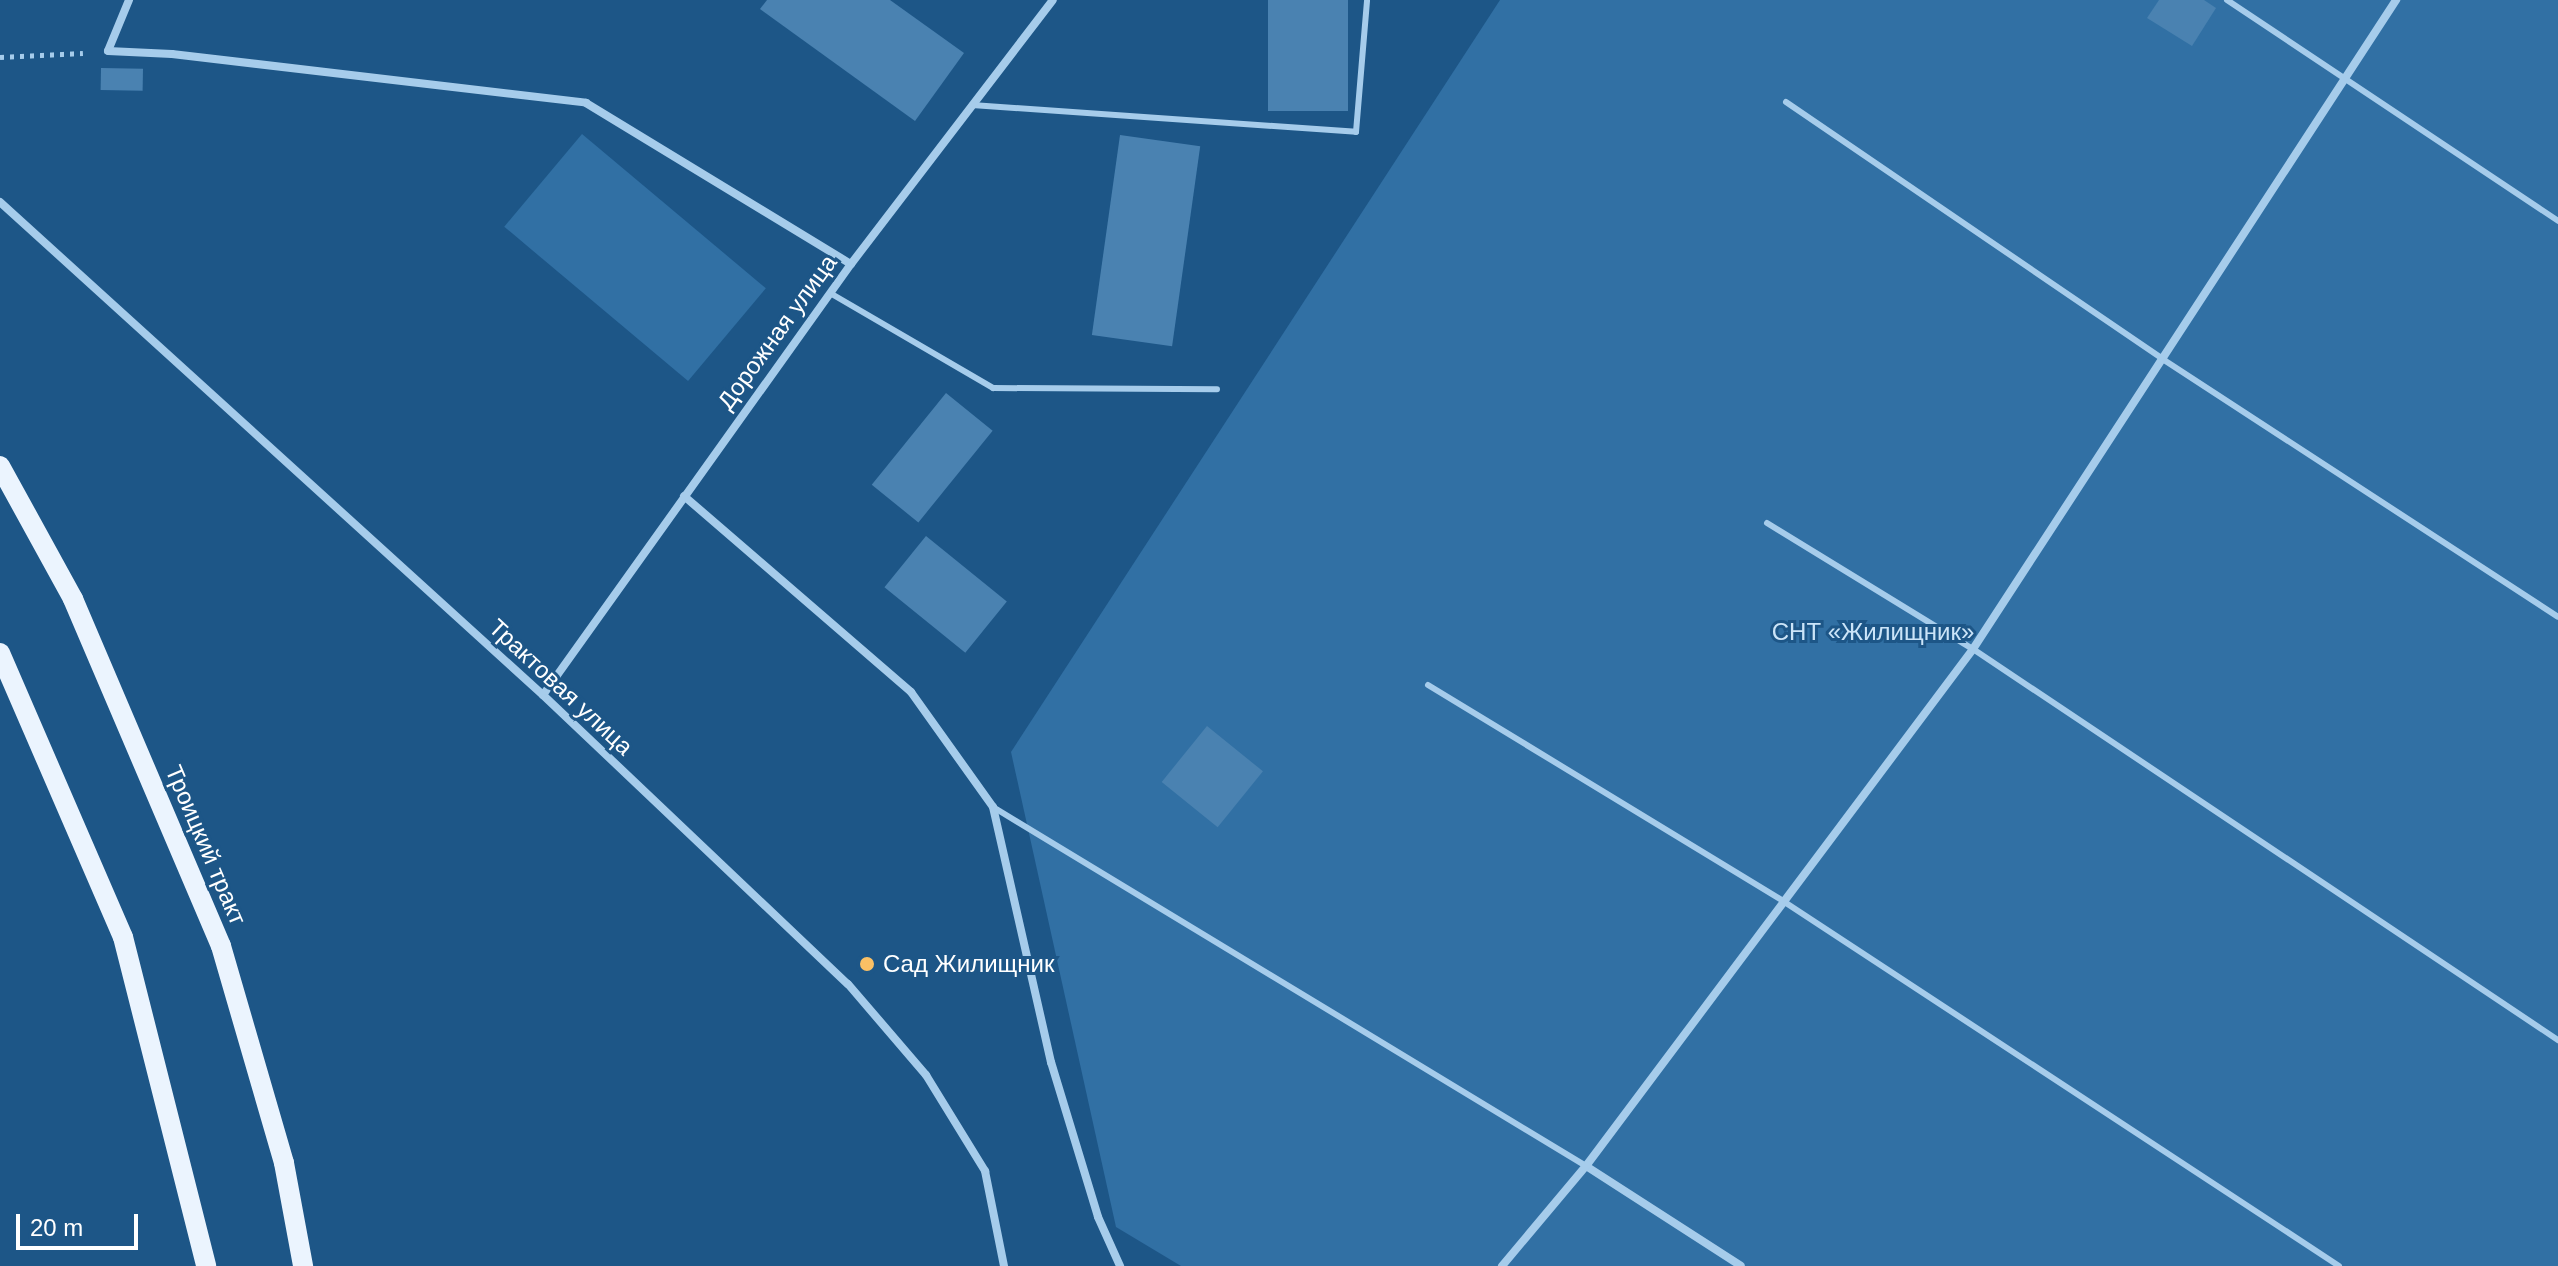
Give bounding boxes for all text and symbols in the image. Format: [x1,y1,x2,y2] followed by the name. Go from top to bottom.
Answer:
[711,249,843,415] street label: Дорожная улица
[483,613,639,761] street label: Трактовая улица
[1772,618,1974,646] park label: СНТ «Жилищник»
[159,761,253,929] street label: Троицкий тракт
[883,950,1055,978] place label: Сад Жилищник
[858,955,876,973] marker: Сад Жилищник
[20,1198,142,1248] scale bar
[30,1214,83,1241] text: 20 m

